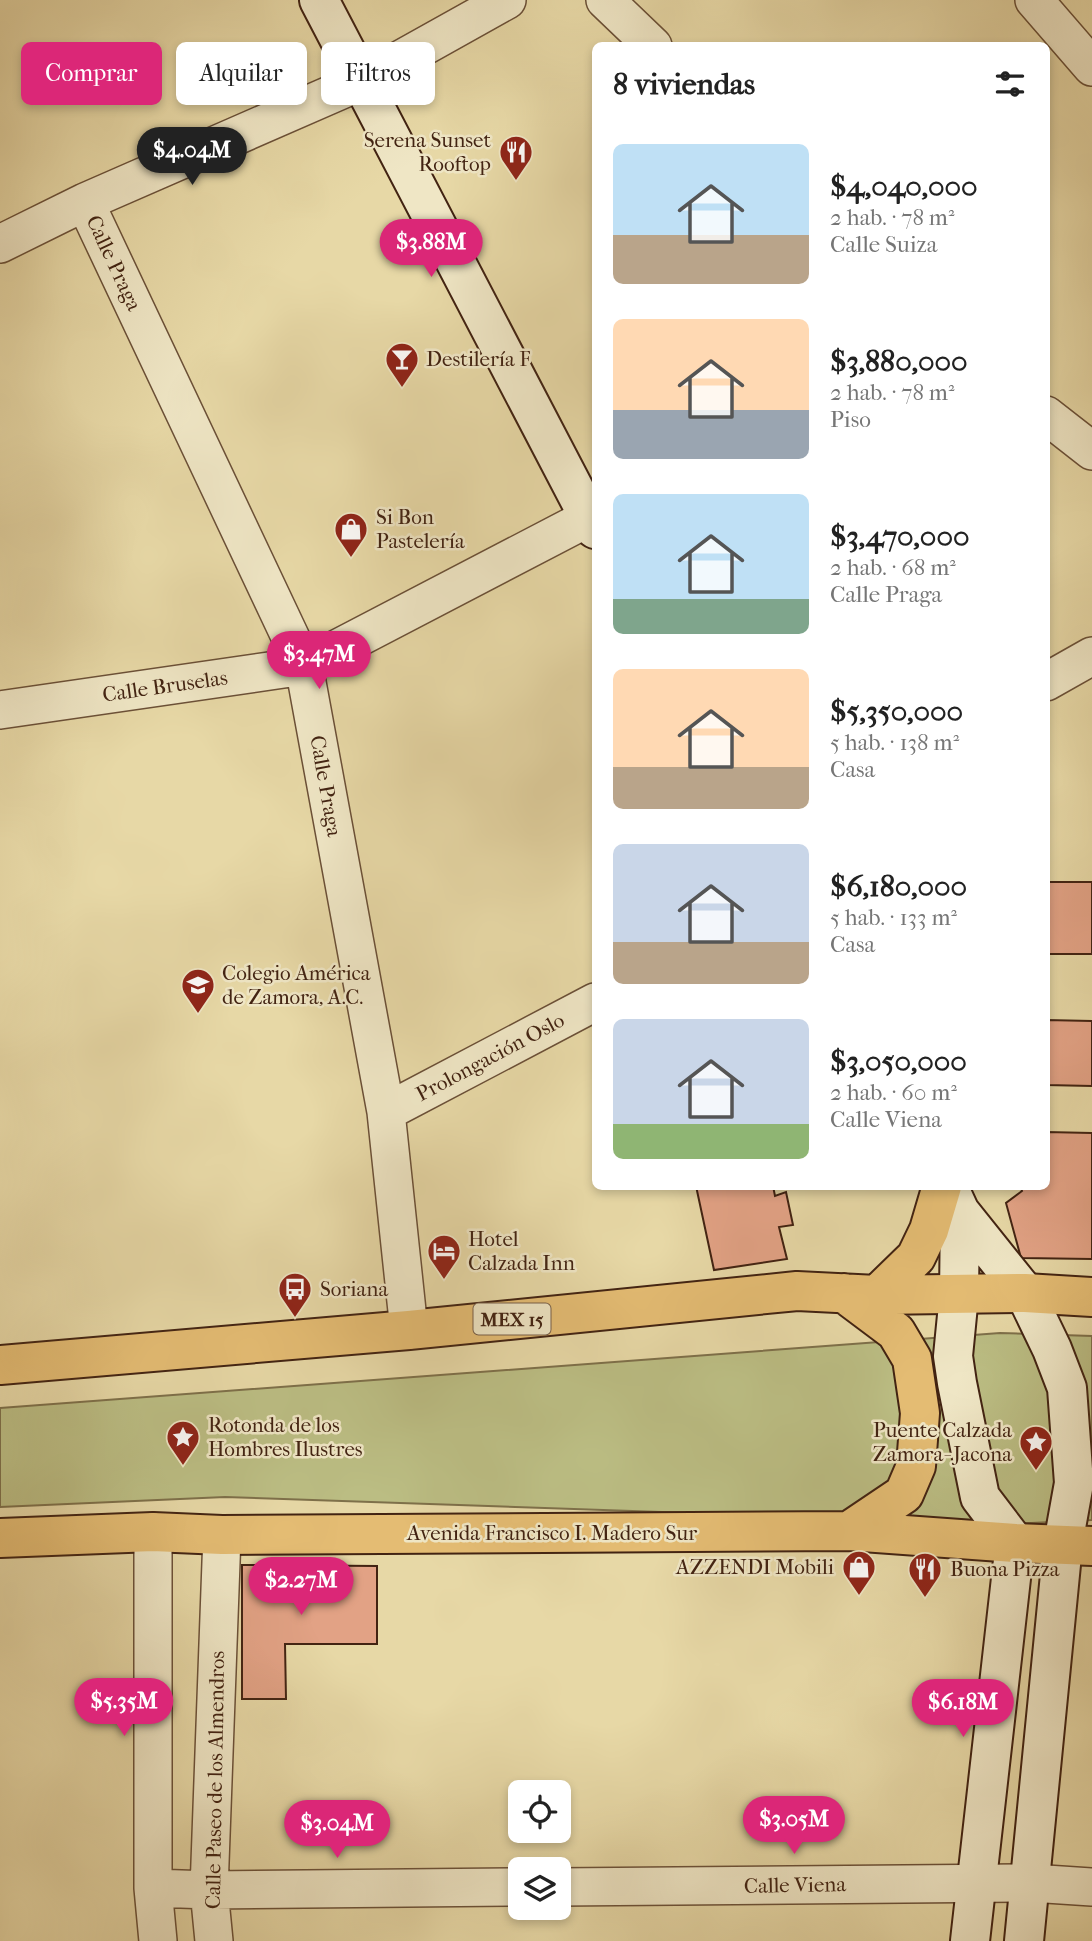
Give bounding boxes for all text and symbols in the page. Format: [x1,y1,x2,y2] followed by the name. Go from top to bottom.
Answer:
[21,42,162,105] chip: Comprar
[176,42,307,105] chip: Alquilar
[321,42,435,105] chip: Filtros
[991,65,1029,103] icon: filters
[613,67,755,102] text: 8 viviendas
[135,128,249,187] pin: $4.04M
[364,128,492,176] place label: Serena Sunset Rooftop
[497,133,535,182] restaurant icon: Serena Sunset Rooftop
[153,136,231,163] text: $4.04M
[830,169,978,204] text: $4,040,000
[669,172,753,256] icon: home
[830,204,954,231] text: 2 hab. · 78 m²
[81,212,147,315] street label: Calle Praga
[374,219,488,279] pin: $3.88M
[396,228,466,255] text: $3.88M
[830,231,937,258] text: Calle Suiza
[383,340,421,389] bar icon: Destilería F
[830,344,968,379] text: $3,880,000
[426,347,531,371] place label: Destilería F
[669,347,753,431] icon: home
[830,379,954,406] text: 2 hab. · 78 m²
[830,406,871,433] text: Piso
[376,505,465,553] place label: Si Bon Pastelería
[332,510,370,559] shop icon: Si Bon Pastelería
[830,519,969,554] text: $3,470,000
[669,522,753,606] icon: home
[830,554,956,581] text: 2 hab. · 68 m²
[830,581,942,608] text: Calle Praga
[262,632,376,691] pin: $3.47M
[283,640,355,667] text: $3.47M
[101,665,229,707] street label: Calle Bruselas
[830,694,963,729] text: $5,350,000
[669,697,753,781] icon: home
[830,729,959,756] text: 5 hab. · 138 m²
[305,733,347,839] street label: Calle Praga
[830,756,875,783] text: Casa
[830,869,967,904] text: $6,180,000
[669,872,753,956] icon: home
[830,904,957,931] text: 5 hab. · 133 m²
[830,931,875,958] text: Casa
[222,961,371,1009] place label: Colegio América de Zamora, A.C.
[179,966,217,1015] school or university icon: Colegio América de Zamora, A.C.
[412,1008,568,1106] street label: Prolongación Oslo
[830,1044,967,1079] text: $3,050,000
[669,1047,753,1131] icon: home
[830,1079,957,1106] text: 2 hab. · 60 m²
[830,1106,942,1133] text: Calle Viena
[468,1227,575,1275] place label: Hotel Calzada Inn
[425,1232,463,1281] hotel icon: Hotel Calzada Inn
[276,1270,314,1319] bus stop icon: Soriana
[320,1277,388,1301] place label: Soriana
[474,1303,550,1334] road number: MEX 15
[208,1413,363,1461] place label: Rotonda de los Hombres Ilustres
[164,1418,202,1467] place icon: Rotonda de los Hombres Ilustres
[873,1418,1012,1466] place label: Puente Calzada Zamora- Jacona
[1017,1423,1055,1472] place icon: Puente Calzada Zamora- Jacona
[406,1521,697,1545] street label: Avenida Francisco I. Madero Sur
[840,1548,878,1597] shop icon: AZZENDI Mobili
[906,1550,944,1599] restaurant icon: Buona Pizza
[675,1555,834,1579] place label: AZZENDI Mobili
[950,1557,1060,1581] place label: Buona Pizza
[244,1558,358,1617] pin: $2.27M
[265,1566,337,1593] text: $2.27M
[201,1650,229,1909] street label: Calle Paseo de los Almendros
[67,1678,181,1738] pin: $5.35M
[906,1680,1020,1739] pin: $6.18M
[90,1687,158,1714] text: $5.35M
[928,1688,998,1715] text: $6.18M
[508,1780,571,1920] map controls
[508,1780,571,1843] button: locate
[737,1797,851,1856] pin: $3.05M
[280,1800,394,1860] pin: $3.04M
[759,1805,829,1832] text: $3.05M
[300,1809,374,1836] text: $3.04M
[508,1857,571,1920] button: layers
[744,1872,847,1898] street label: Calle Viena

